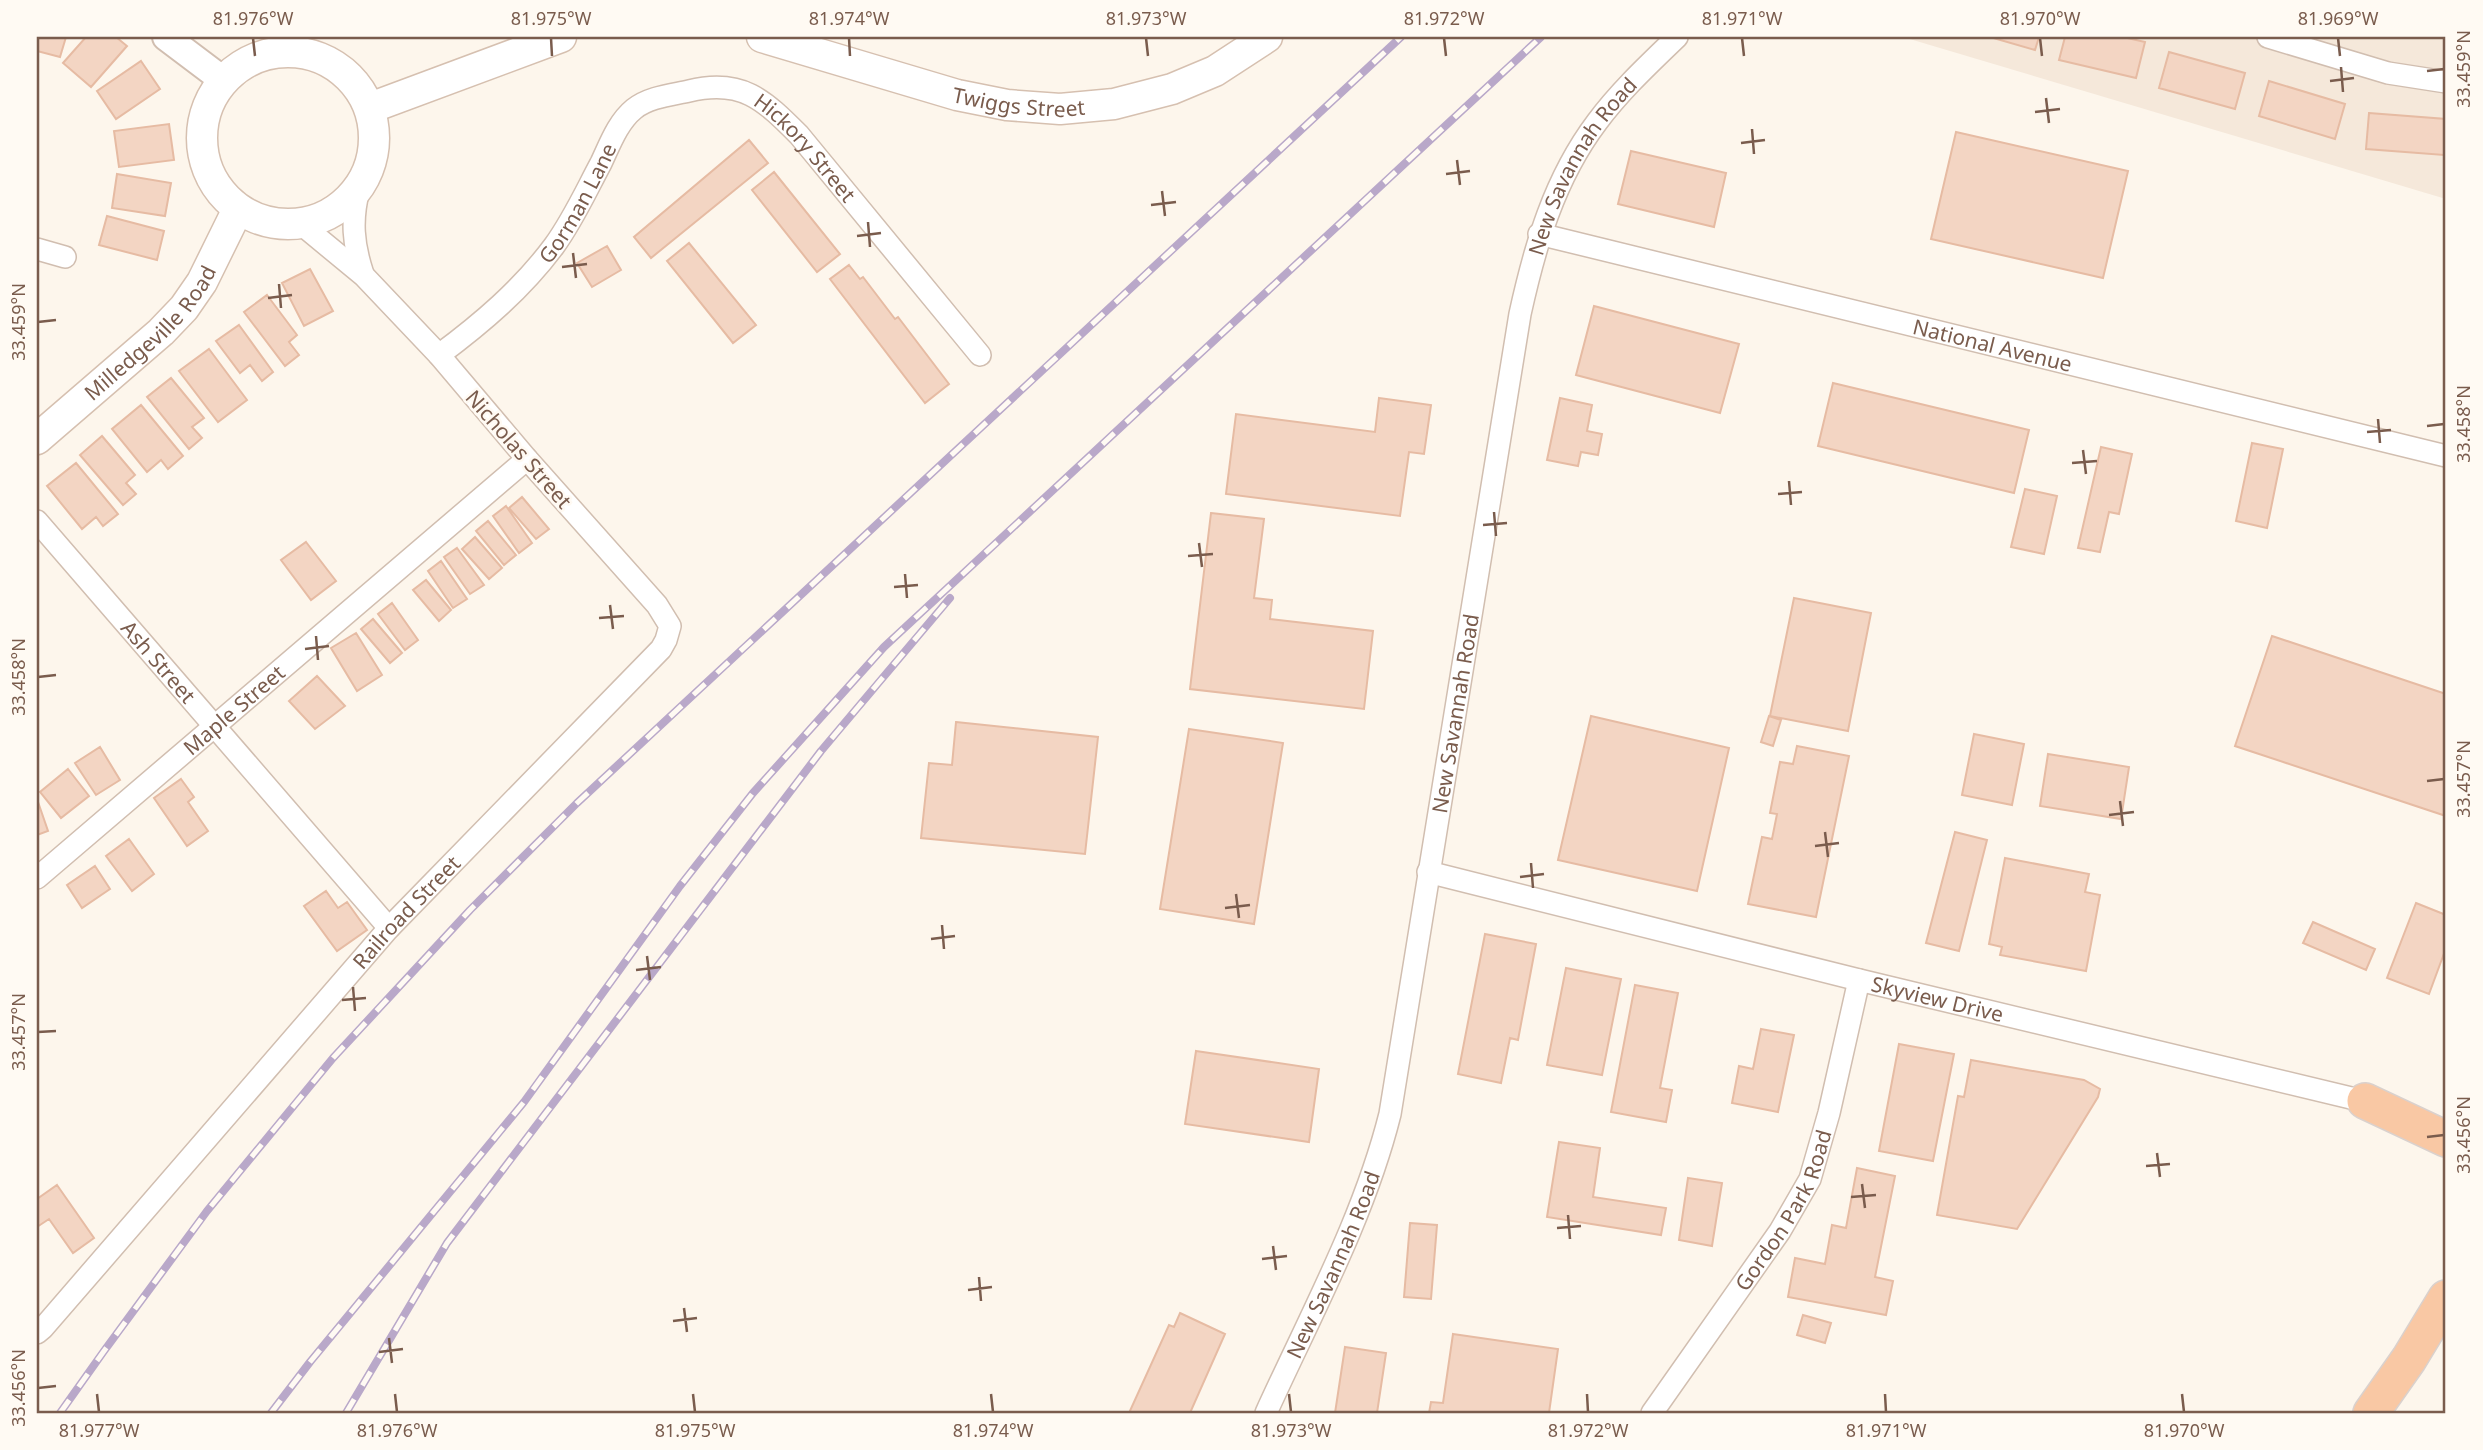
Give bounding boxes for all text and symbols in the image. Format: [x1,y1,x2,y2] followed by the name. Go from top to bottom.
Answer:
[213,6,294,30] text: 81.976°W
[511,6,592,30] text: 81.975°W
[809,6,890,30] text: 81.974°W
[1106,6,1187,30] text: 81.973°W
[1404,6,1485,30] text: 81.972°W
[1702,6,1783,30] text: 81.971°W
[2000,6,2081,30] text: 81.970°W
[2298,6,2379,30] text: 81.969°W
[2451,30,2475,108] text: 33.459°N
[1521,71,1643,258] street label: New Savannah Road
[950,80,1087,123] street label: Twiggs Street
[749,87,862,208] street label: Hickory Street
[532,139,622,269] street label: Gorman Lane
[78,261,222,406] street label: Milledgeville Road
[6,283,30,361] text: 33.459°N
[1910,312,2075,378] street label: National Avenue
[460,384,579,515] street label: Nicholas Street
[2451,385,2475,463] text: 33.458°N
[1425,612,1485,815] street label: New Savannah Road
[115,614,202,709] street label: Ash Street
[6,638,30,716] text: 33.458°N
[177,658,291,761] street label: Maple Street
[2451,740,2475,818] text: 33.457°N
[346,849,466,975] street label: Railroad Street
[1869,969,2006,1028] street label: Skyview Drive
[6,993,30,1071] text: 33.457°N
[2451,1096,2475,1174] text: 33.456°N
[1728,1126,1838,1296] street label: Gordon Park Road
[1280,1167,1386,1363] street label: New Savannah Road
[6,1349,30,1427] text: 33.456°N
[59,1418,140,1442] text: 81.977°W
[357,1418,438,1442] text: 81.976°W
[655,1418,736,1442] text: 81.975°W
[953,1418,1034,1442] text: 81.974°W
[1251,1418,1332,1442] text: 81.973°W
[1548,1418,1629,1442] text: 81.972°W
[1846,1418,1927,1442] text: 81.971°W
[2144,1418,2225,1442] text: 81.970°W

